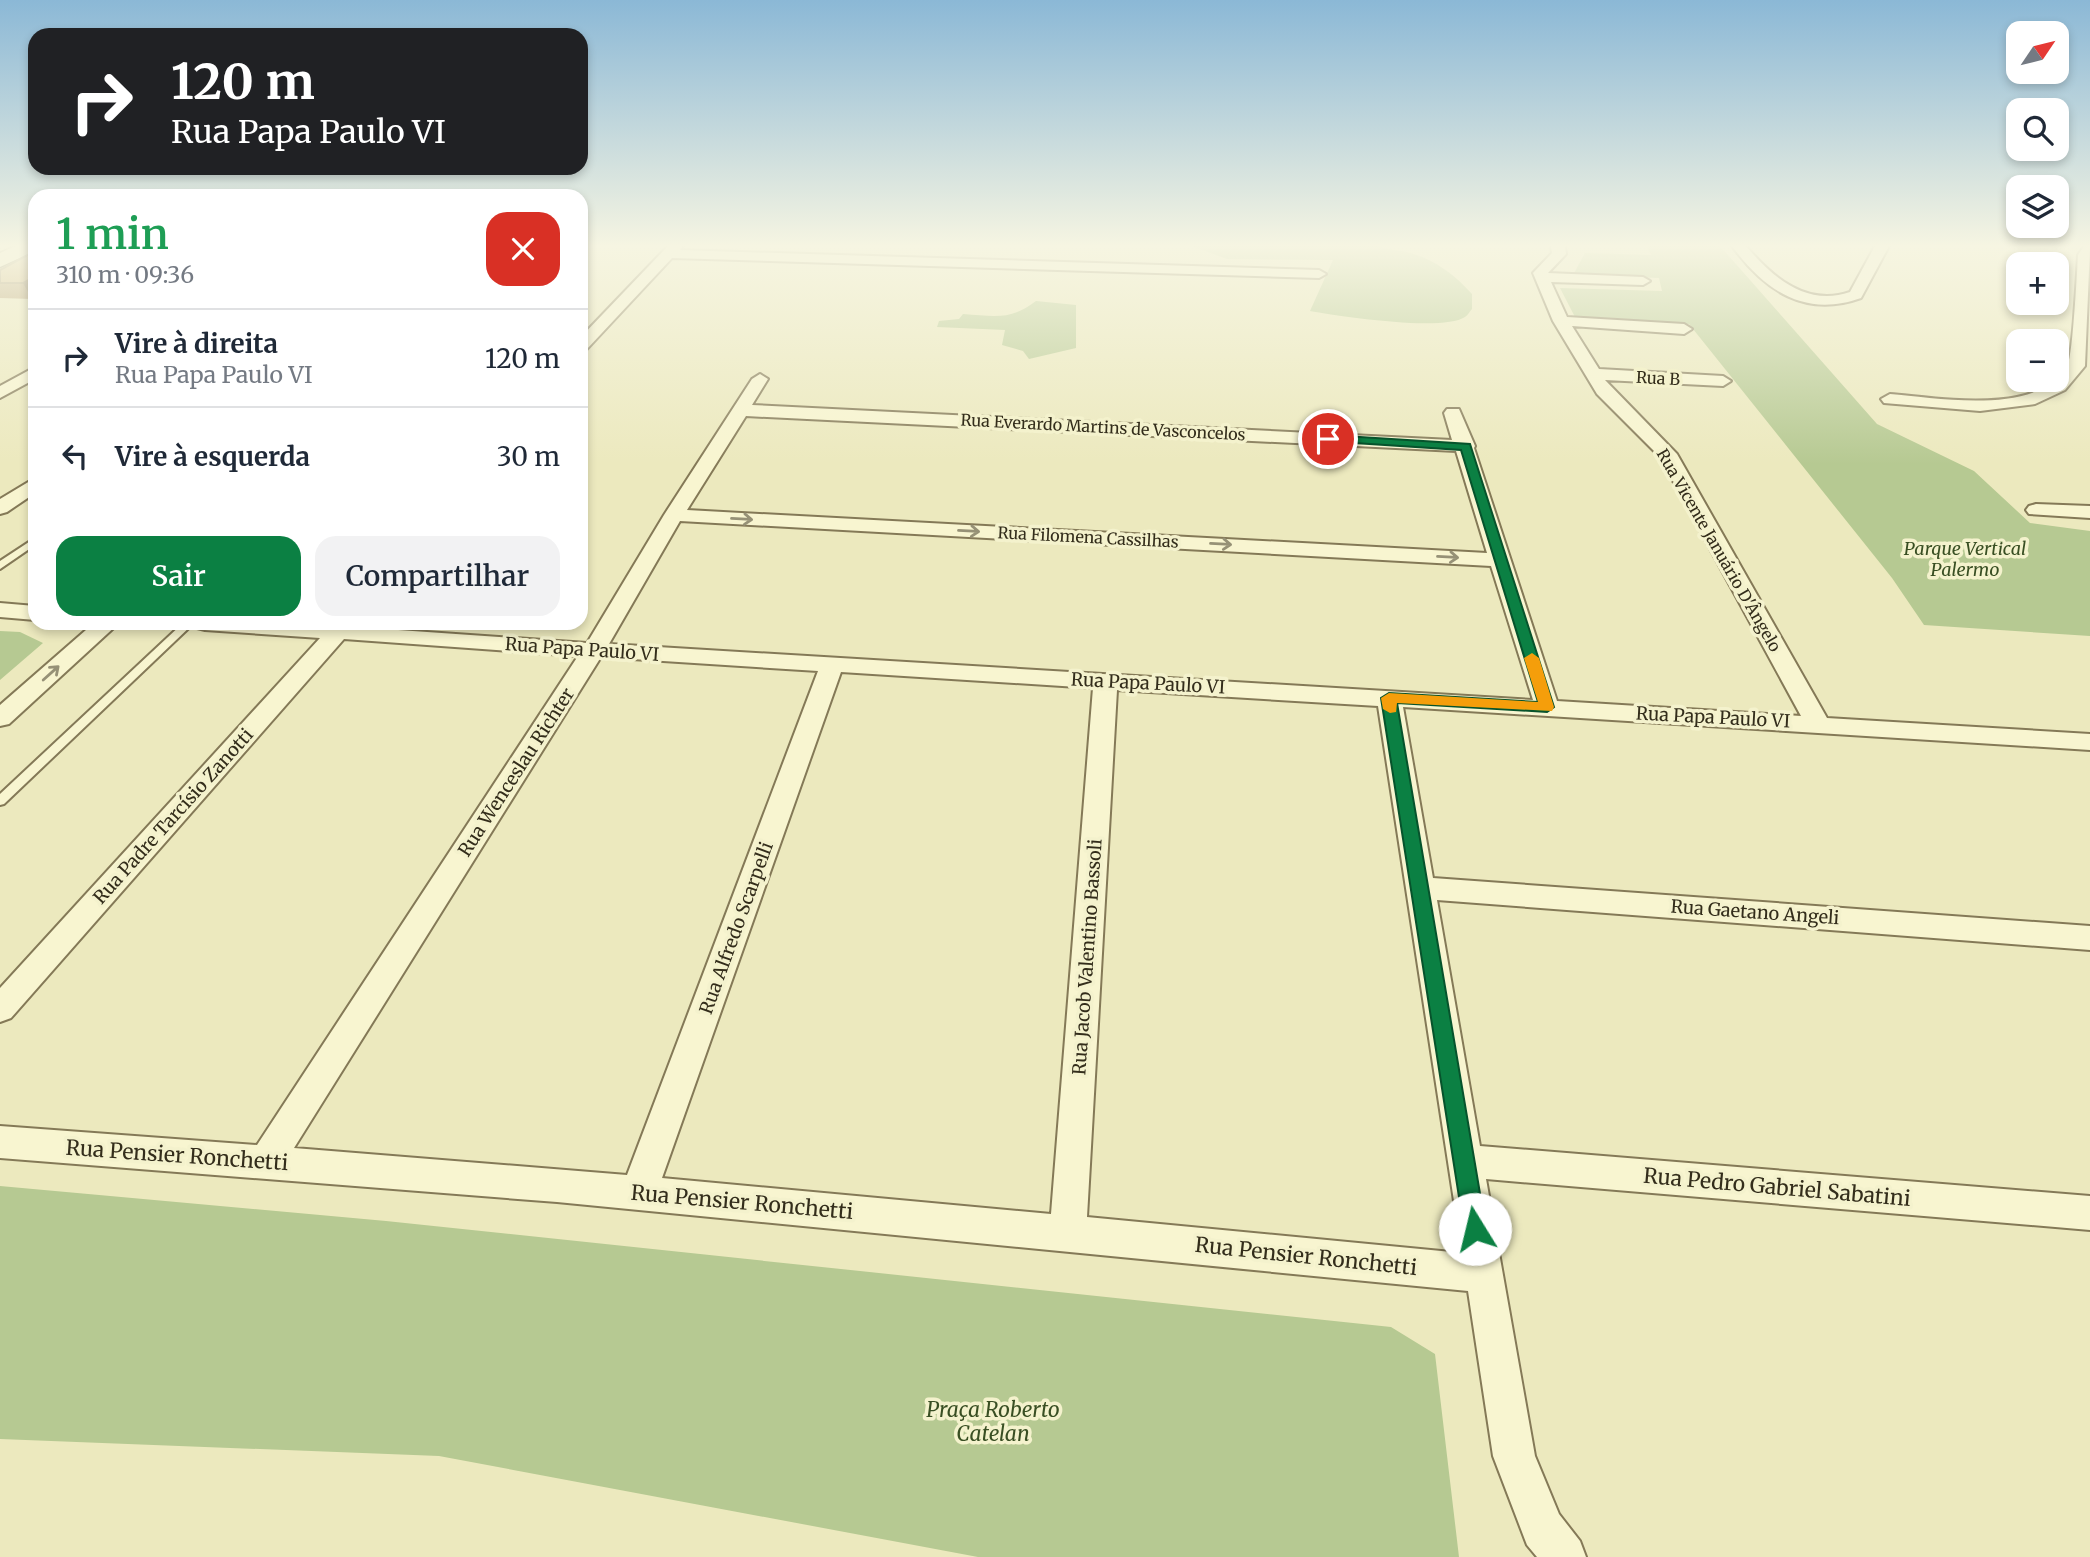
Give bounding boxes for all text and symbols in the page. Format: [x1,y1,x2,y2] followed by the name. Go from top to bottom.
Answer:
[2006,21,2068,84] north arrow
[2006,21,2069,392] map controls
[171,51,315,112] text: 120 m
[56,56,147,147] icon: right
[2006,98,2069,161] button: search
[171,112,446,152] text: Rua Papa Paulo VI
[2006,175,2069,238] button: layers
[56,208,169,260] text: 1 min
[486,212,560,286] button: close
[2006,252,2069,315] button: +
[56,260,194,289] text: 310 m · 09:36
[115,327,278,360] text: Vire à direita
[2006,329,2069,392] button: −
[56,339,94,377] icon: right
[485,342,560,375] text: 120 m
[115,360,313,389] text: Rua Papa Paulo VI
[1635,367,1681,389] street label: Rua B
[1298,409,1358,469] pin
[960,410,1246,444] street label: Rua Everardo Martins de Vasconcelos
[1309,420,1347,458] icon: arrive
[56,437,94,475] icon: left
[115,440,310,473] text: Vire à esquerda
[497,440,560,473] text: 30 m
[1653,445,1785,655] street label: Rua Vicente Januário D'Ângelo
[730,512,753,525] one-way arrow
[997,522,1179,552] street label: Rua Filomena Cassilhas
[957,525,980,538] one-way arrow
[56,536,301,616] button: Sair
[315,536,560,616] button: Compartilhar
[1904,537,2026,581] park label: Parque Vertical Palermo
[1209,538,1232,551] one-way arrow
[1436,550,1459,563] one-way arrow
[504,632,660,666] street label: Rua Papa Paulo VI
[42,665,60,681] one-way arrow
[1070,667,1226,699] street label: Rua Papa Paulo VI
[453,683,579,861] street label: Rua Wenceslau Richter
[1635,701,1791,733] street label: Rua Papa Paulo VI
[88,723,258,909] street label: Rua Padre Tarcísio Zanotti
[1067,838,1107,1076] street label: Rua Jacob Valentino Bassoli
[694,839,778,1017] street label: Rua Alfredo Scarpelli
[1670,895,1840,929] street label: Rua Gaetano Angeli
[65,1134,289,1176] street label: Rua Pensier Ronchetti
[1642,1162,1912,1212] street label: Rua Pedro Gabriel Sabatini
[630,1179,855,1225] street label: Rua Pensier Ronchetti
[1438,1192,1512,1266] position arrow
[1194,1231,1419,1281] street label: Rua Pensier Ronchetti
[926,1396,1060,1447] park label: Praça Roberto Catelan

